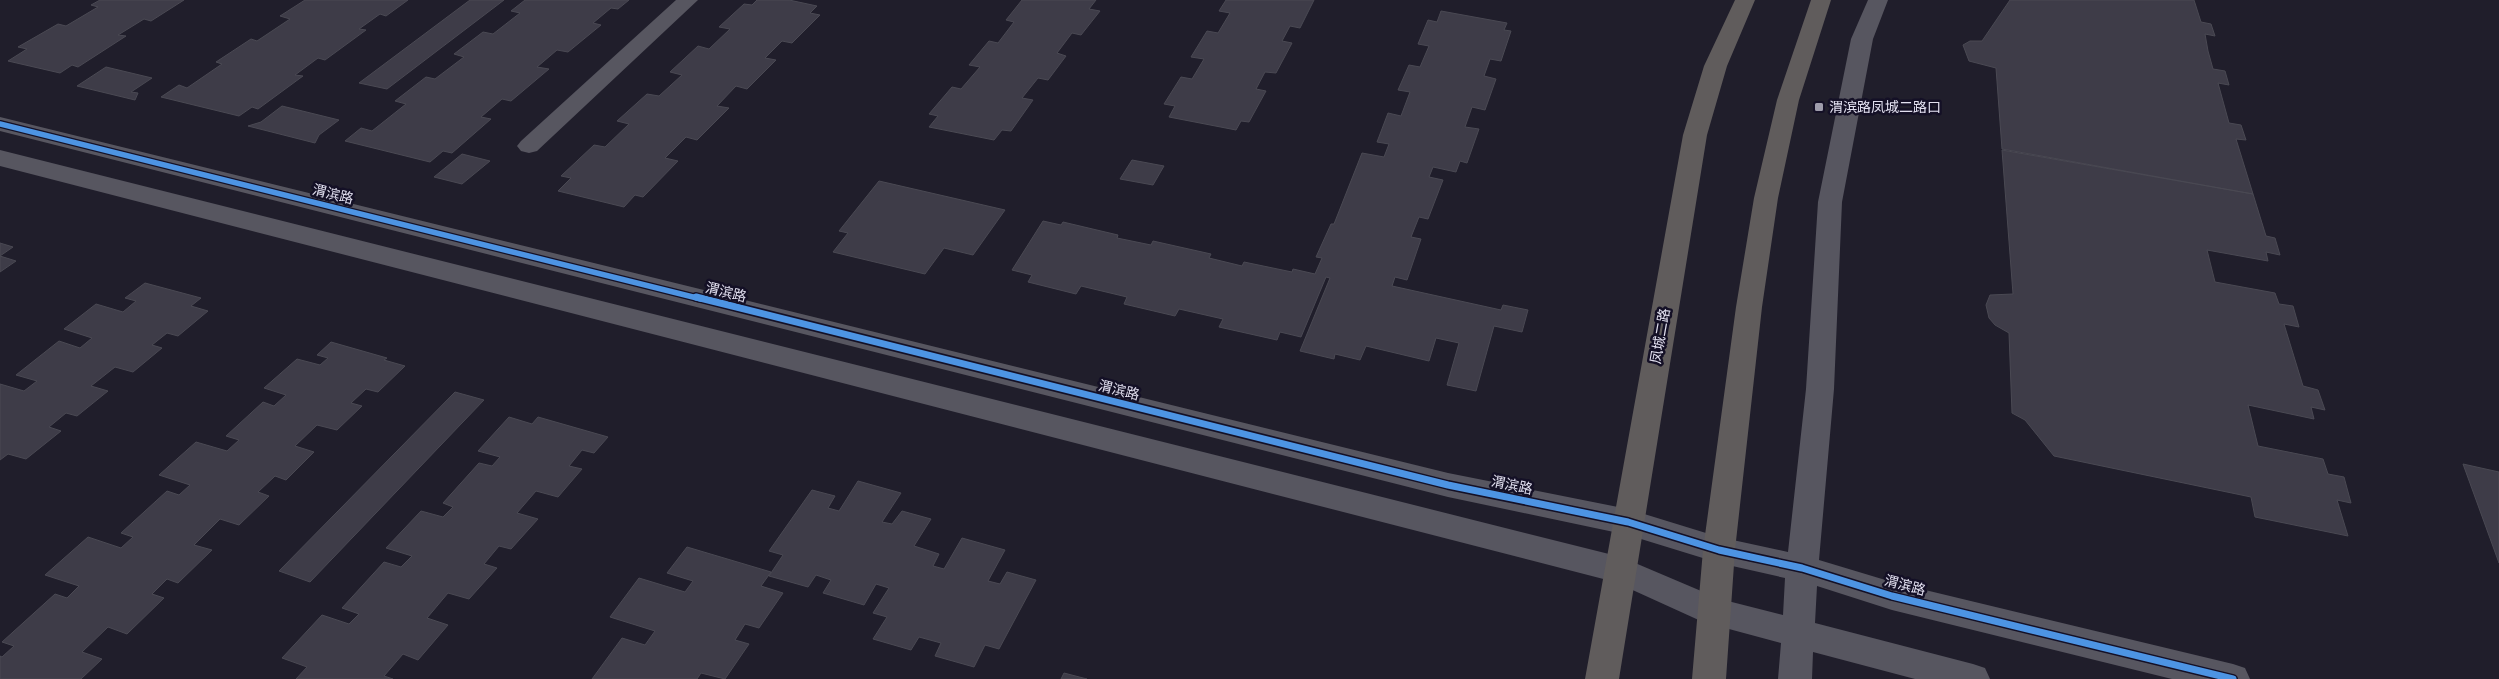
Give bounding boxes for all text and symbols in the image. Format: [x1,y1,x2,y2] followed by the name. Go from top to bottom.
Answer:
[1829,99,1941,116] place label: 渭滨路凤城二路口
[1813,101,1825,113] marker: 渭滨路凤城二路口
[310,181,355,208] street label: 渭滨路
[703,279,748,306] street label: 渭滨路
[1647,307,1674,365] street label: 凤城二路
[1096,377,1141,404] street label: 渭滨路
[1490,473,1534,498] street label: 渭滨路
[1882,572,1927,599] street label: 渭滨路

